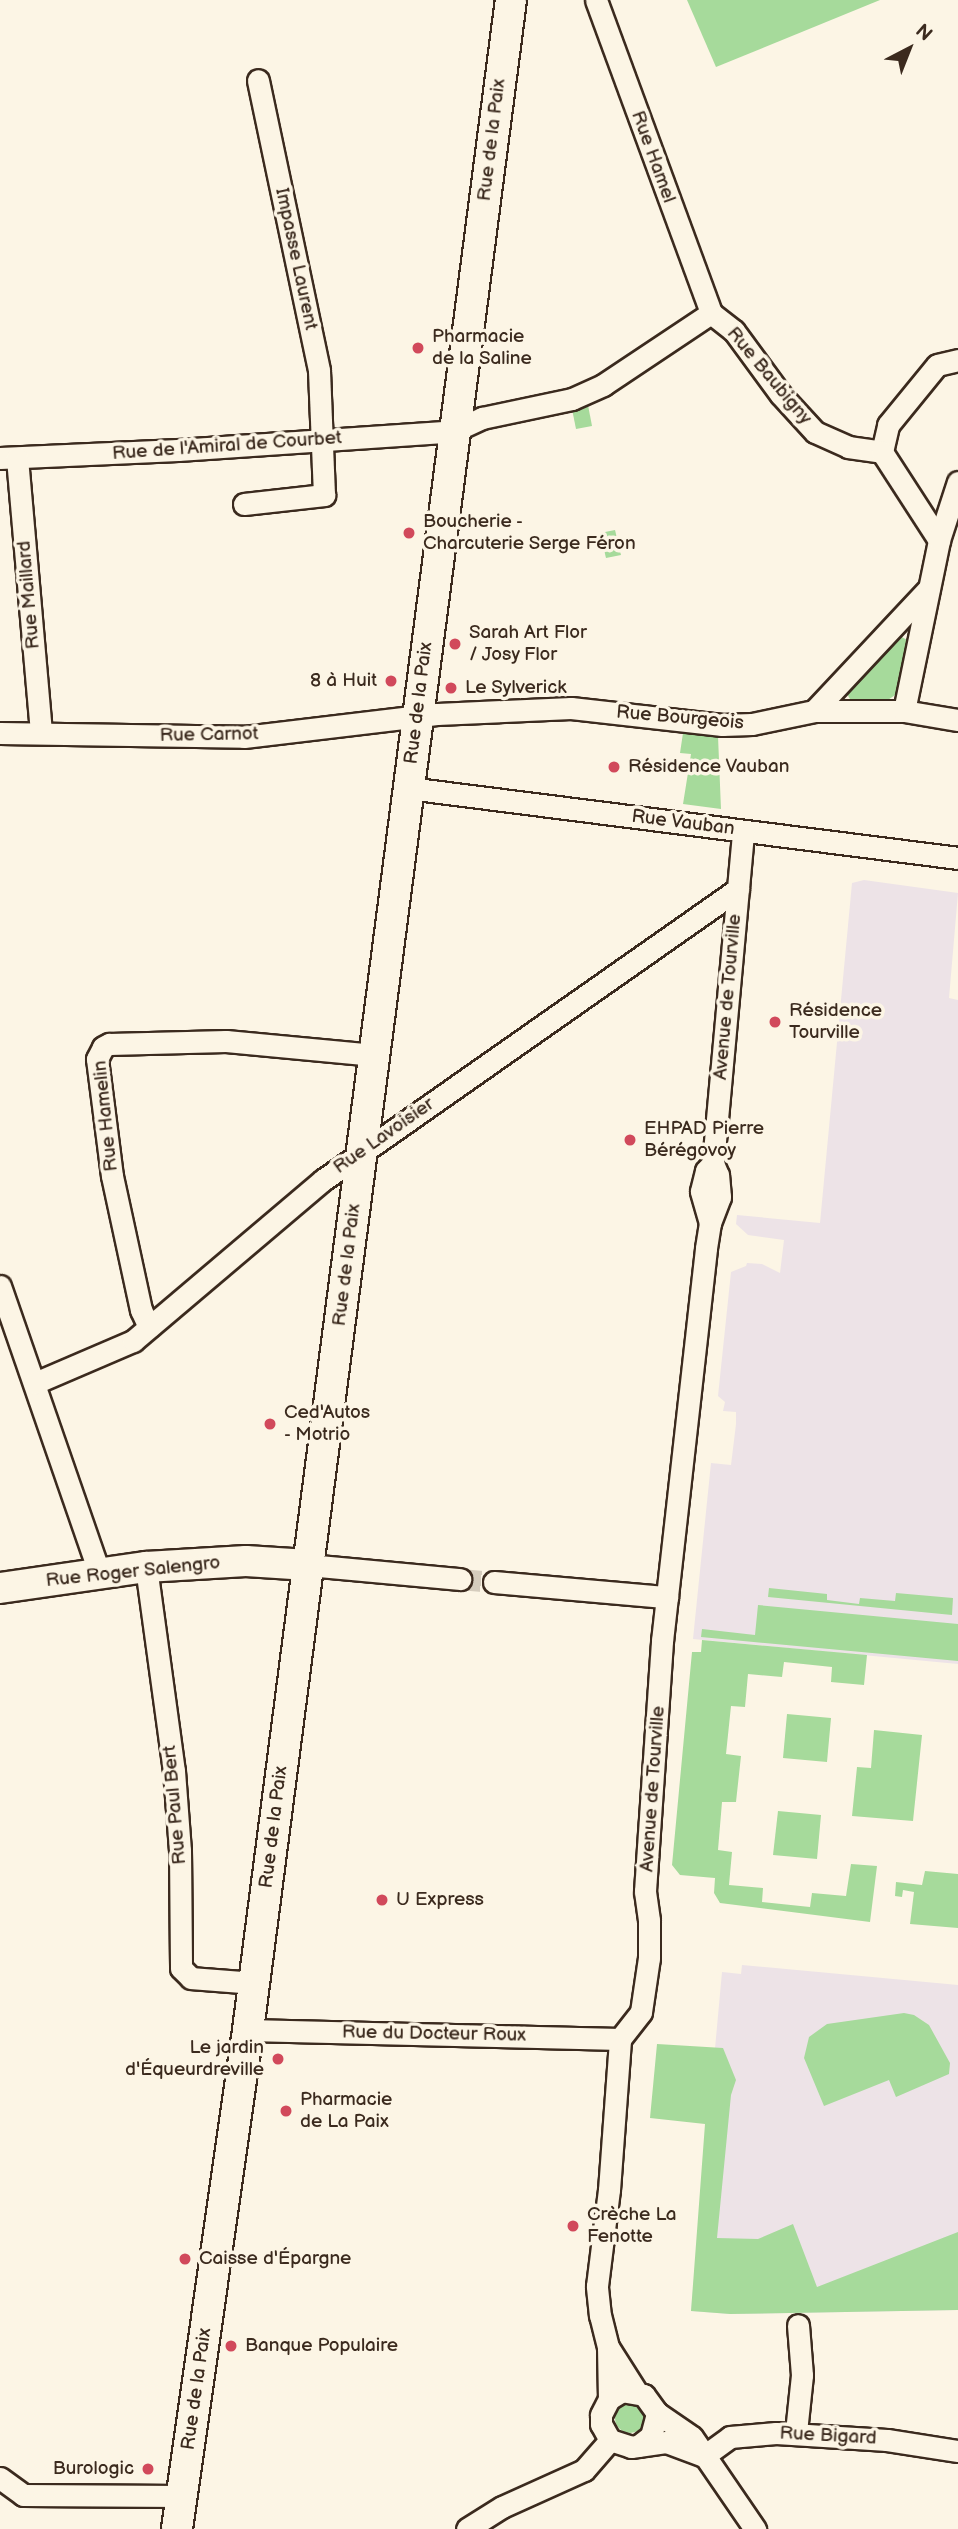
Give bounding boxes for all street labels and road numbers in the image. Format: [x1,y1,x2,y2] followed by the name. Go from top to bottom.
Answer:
[473,78,511,202] street label: Rue de la Paix
[626,108,680,206] street label: Rue Hamel
[270,186,322,332] street label: Impasse Laurent
[722,323,816,429] street label: Rue Baubigny
[111,427,343,465] street label: Rue de l'Amiral de Courbet
[13,540,45,650] street label: Rue Maillard
[400,641,438,765] street label: Rue de la Paix
[615,701,745,735] street label: Rue Bourgeois
[159,723,259,747] street label: Rue Carnot
[630,805,736,841] street label: Rue Vauban
[709,913,747,1081] street label: Avenue de Tourville
[89,1059,123,1173] street label: Rue Hamelin
[329,1093,439,1179] street label: Rue Lavoisier
[328,1203,366,1327] street label: Rue de la Paix
[44,1551,222,1593] street label: Rue Roger Salengro
[636,1705,670,1873] street label: Avenue de Tourville
[158,1744,192,1866] street label: Rue Paul Bert
[255,1765,293,1889] street label: Rue de la Paix
[342,2021,526,2047] street label: Rue du Docteur Roux
[177,2326,217,2452] street label: Rue de la Paix
[779,2422,877,2450] street label: Rue Bigard

